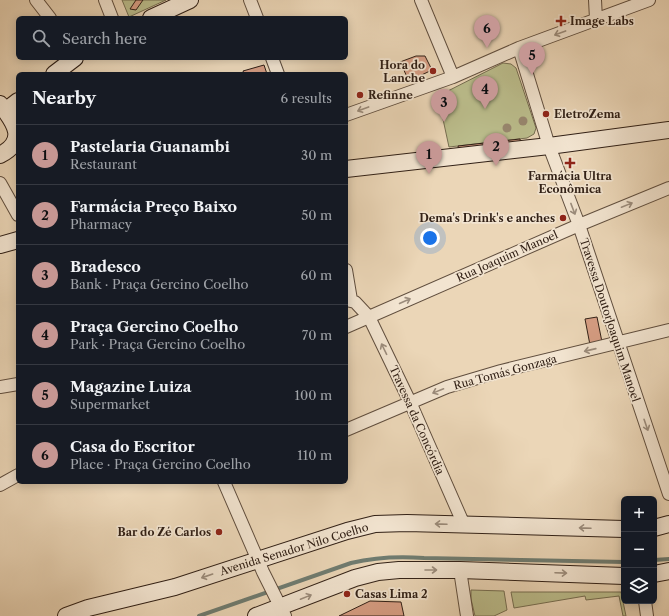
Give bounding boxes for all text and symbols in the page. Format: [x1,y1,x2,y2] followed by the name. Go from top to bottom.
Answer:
[570,14,634,28] place label: Image Labs
[474,15,500,48] pin: 6
[555,15,567,27] marker: Image Labs
[16,16,348,60] search box
[30,27,52,49] icon: search
[62,29,147,48] text: Search here
[555,29,567,37] one-way arrow
[519,42,545,75] pin: 5
[380,58,425,85] place label: Hora do Lanche
[428,66,438,76] marker: Hora do Lanche
[472,76,498,109] pin: 4
[32,88,96,108] text: Nearby
[368,88,413,102] place label: Refinne
[431,89,457,122] pin: 3
[281,90,332,106] text: 6 results
[355,90,365,100] marker: Refinne
[357,106,370,113] one-way arrow
[554,107,621,121] place label: EletroZema
[541,109,551,119] marker: EletroZema
[483,133,509,166] pin: 2
[70,137,230,156] text: Pastelaria Guanambi
[416,141,442,174] pin: 1
[42,147,48,163] text: 1
[301,147,332,163] text: 30 m
[70,156,137,172] text: Restaurant
[565,158,575,168] marker: Farmácia Ultra Econômica
[528,169,613,196] place label: Farmácia Ultra Econômica
[70,197,237,216] text: Farmácia Preço Baixo
[620,201,632,209] one-way arrow
[569,203,577,215] one-way arrow
[41,207,49,223] text: 2
[301,207,332,223] text: 50 m
[419,211,555,225] place label: Dema's Drink's e anches
[558,213,568,223] marker: Dema's Drink's e anches
[70,216,132,232] text: Pharmacy
[454,227,561,285] street label: Rua Joaquim Manoel
[420,228,440,248] your location
[577,236,643,404] street label: Travessa DoutorJoaquim Manoel
[70,257,141,276] text: Bradesco
[41,267,49,283] text: 3
[301,267,332,283] text: 60 m
[70,276,249,292] text: Bank · Praça Gercino Coelho
[398,297,410,304] one-way arrow
[70,317,238,336] text: Praça Gercino Coelho
[41,327,49,343] text: 4
[302,327,332,343] text: 70 m
[70,336,245,352] text: Park · Praça Gercino Coelho
[380,343,387,355] one-way arrow
[584,346,597,354] one-way arrow
[452,351,558,393] street label: Rua Tomás Gonzaga
[387,363,447,477] street label: Travessa da Concórdia
[70,377,191,396] text: Magazine Luiza
[41,387,49,403] text: 5
[294,387,332,403] text: 100 m
[433,388,445,396] one-way arrow
[70,396,150,412] text: Supermarket
[642,419,650,431] one-way arrow
[70,437,195,456] text: Casa do Escritor
[41,447,49,463] text: 6
[297,447,332,463] text: 110 m
[70,456,251,472] text: Place · Praça Gercino Coelho
[621,496,657,604] map controls
[621,496,657,532] button: +
[217,520,370,579] street label: Avenida Senador Nilo Coelho
[435,520,448,528] one-way arrow
[579,524,592,532] one-way arrow
[118,525,211,539] place label: Bar do Zé Carlos
[214,527,224,537] marker: Bar do Zé Carlos
[621,532,657,568] button: −
[424,566,437,574] one-way arrow
[621,568,657,604] button: layers
[554,570,567,577] one-way arrow
[202,573,214,581] one-way arrow
[355,587,428,601] place label: Casas Lima 2
[342,589,352,599] marker: Casas Lima 2
[299,593,311,601] one-way arrow

